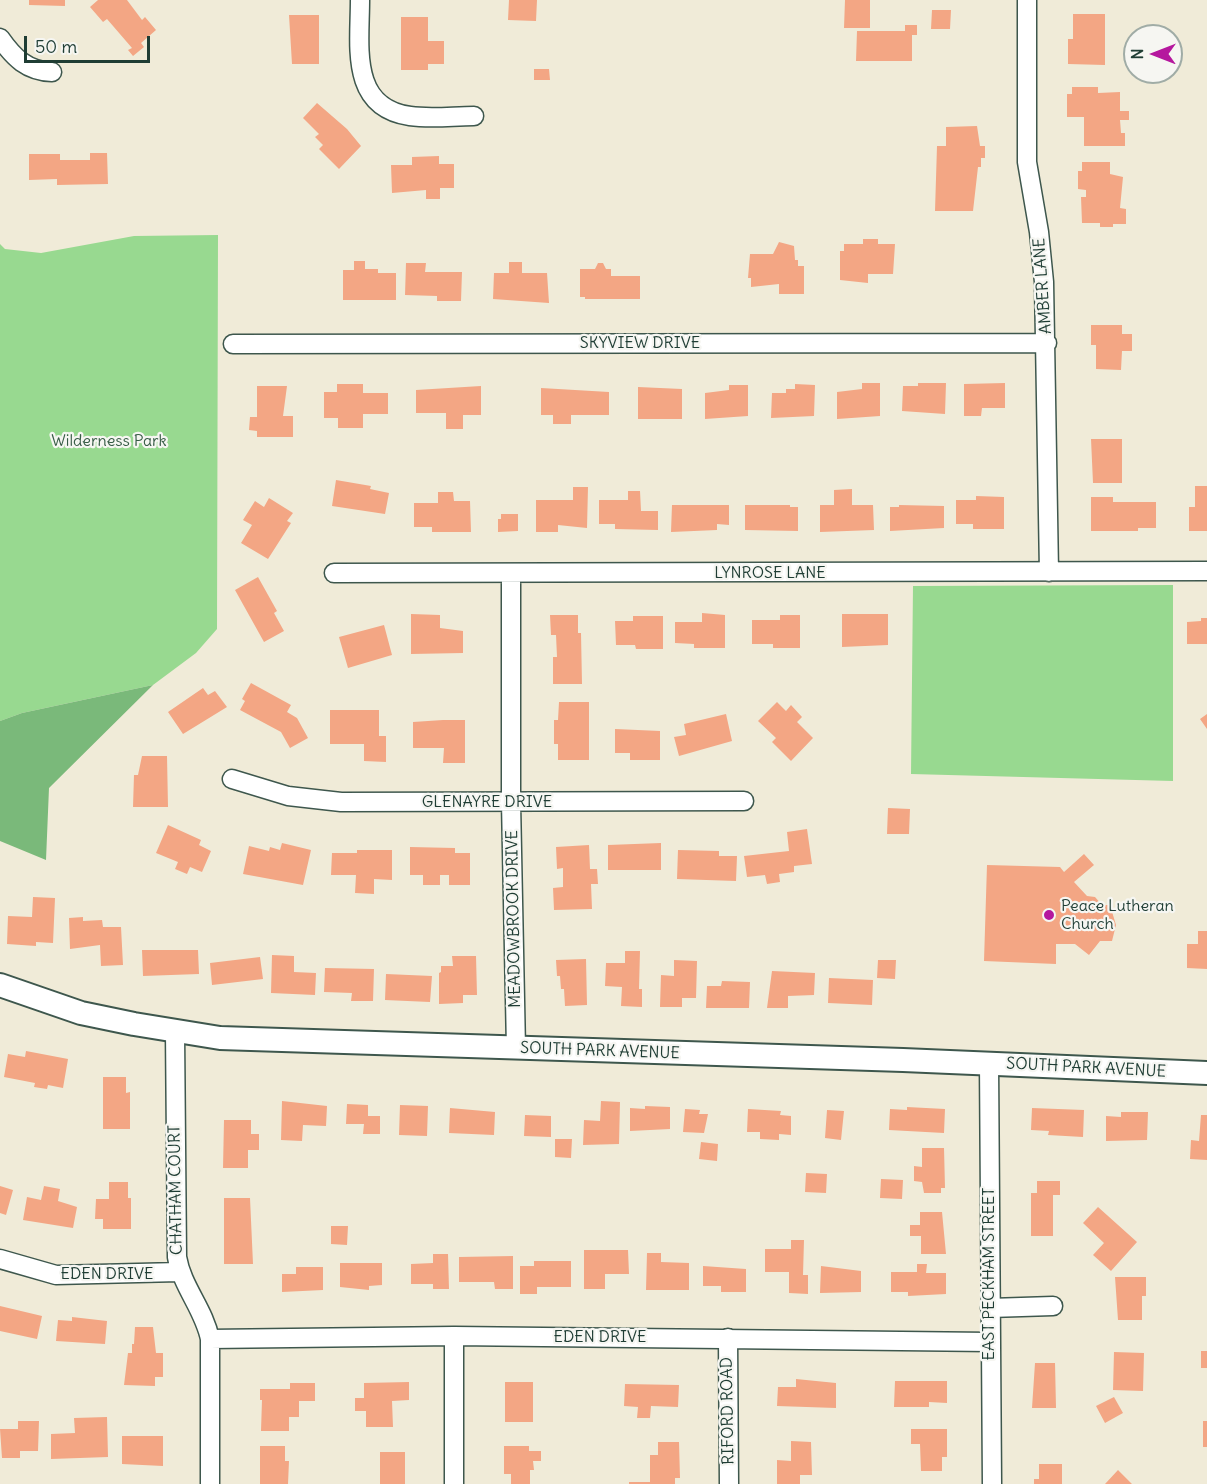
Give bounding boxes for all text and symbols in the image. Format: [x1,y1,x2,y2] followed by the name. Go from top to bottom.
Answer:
[27,24,153,62] scale bar
[1123,24,1183,84] north arrow
[35,35,77,58] text: 50 m
[1127,48,1147,60] text: N
[1030,237,1056,335] street label: AMBER LANE
[580,333,700,353] street label: SKYVIEW DRIVE
[51,431,167,451] park label: Wilderness Park
[714,563,826,583] street label: LYNROSE LANE
[422,792,552,812] street label: GLENAYRE DRIVE
[503,830,525,1008] street label: MEADOWBROOK DRIVE
[1061,896,1174,934] place label: Peace Lutheran Church
[1042,908,1056,922] marker: Peace Lutheran Church
[520,1039,680,1063] street label: SOUTH PARK AVENUE
[1006,1054,1166,1082] street label: SOUTH PARK AVENUE
[165,1125,187,1255] street label: CHATHAM COURT
[979,1188,999,1360] street label: EAST PECKHAM STREET
[61,1264,153,1284] street label: EDEN DRIVE
[554,1327,646,1347] street label: EDEN DRIVE
[717,1357,739,1465] street label: RIFORD ROAD

